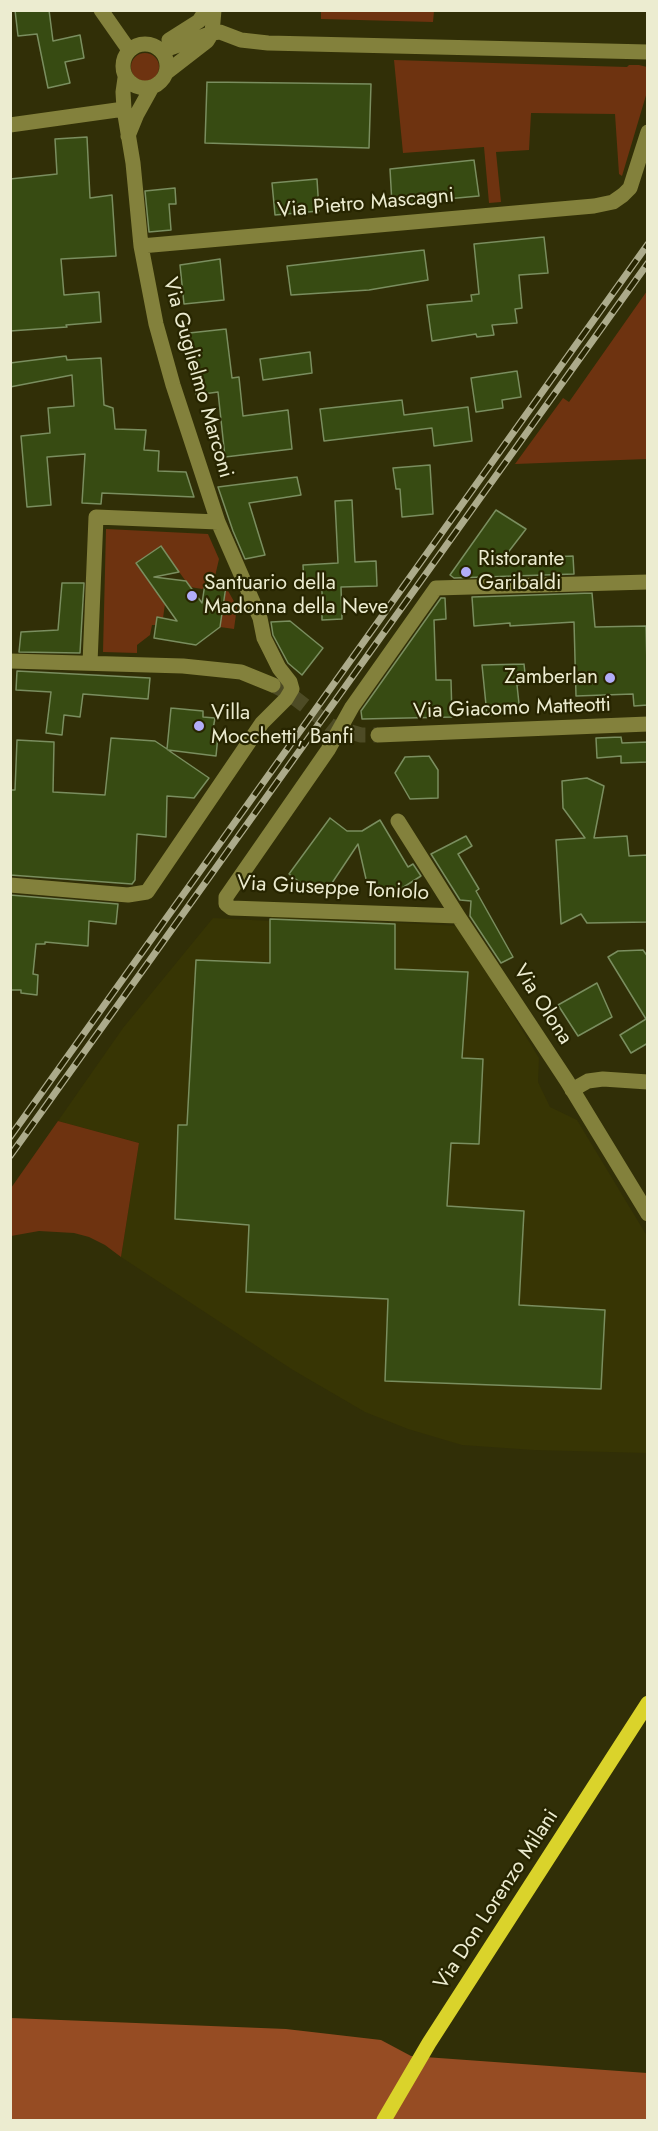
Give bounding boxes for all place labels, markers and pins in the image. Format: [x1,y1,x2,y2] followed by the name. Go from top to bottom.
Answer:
[478,547,564,597] place label: Ristorante Garibaldi
[459,565,473,579] marker: Ristorante Garibaldi
[204,571,388,621] place label: Santuario della Madonna della Neve
[185,589,199,603] marker: Santuario della Madonna della Neve
[504,665,598,691] place label: Zamberlan
[603,671,617,685] marker: Zamberlan
[211,701,354,751] place label: Villa Mocchetti, Banfi
[192,719,206,733] marker: Villa Mocchetti, Banfi

